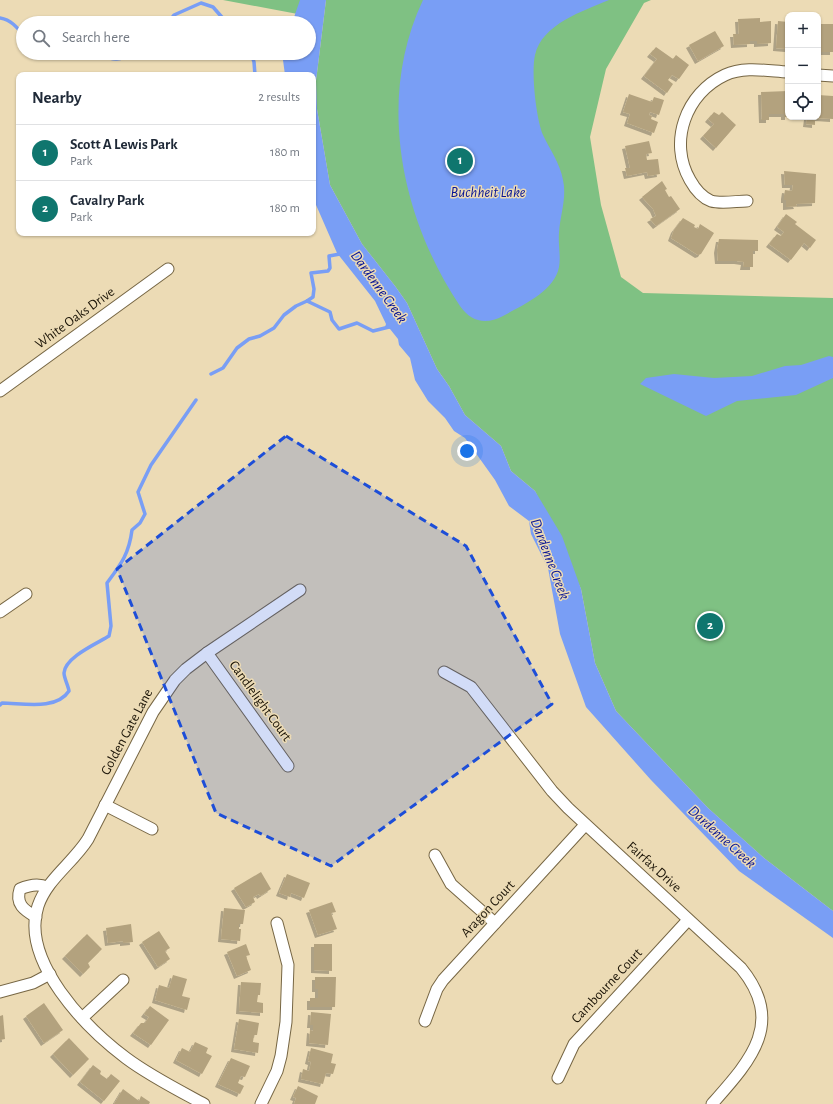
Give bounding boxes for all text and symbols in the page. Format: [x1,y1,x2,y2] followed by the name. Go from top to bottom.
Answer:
[785,12,821,120] map controls
[785,12,821,48] button: +
[16,16,316,60] search box
[30,27,52,49] icon: search
[62,30,130,45] text: Search here
[785,48,821,84] button: −
[785,84,821,120] button: locate
[32,89,82,106] text: Nearby
[258,91,300,104] text: 2 results
[70,137,178,152] text: Scott A Lewis Park
[43,146,47,159] text: 1
[270,146,300,159] text: 180 m
[447,146,473,176] pin: 1
[70,155,92,168] text: Park
[451,185,526,200] water label: Buchheit Lake
[70,193,144,208] text: Cavalry Park
[42,202,48,215] text: 2
[270,202,300,215] text: 180 m
[70,211,92,224] text: Park
[348,248,410,326] water label: Dardenne Creek
[33,285,117,351] street label: White Oaks Drive
[457,441,477,461] your location
[528,517,572,602] water label: Dardenne Creek
[697,611,723,641] pin: 2
[226,658,294,744] street label: Candlelight Court
[98,687,156,777] street label: Golden Gate Lane
[685,803,759,871] water label: Dardenne Creek
[624,839,684,895] street label: Fairfax Drive
[458,878,518,940] street label: Aragon Court
[569,946,645,1026] street label: Cambourne Court

